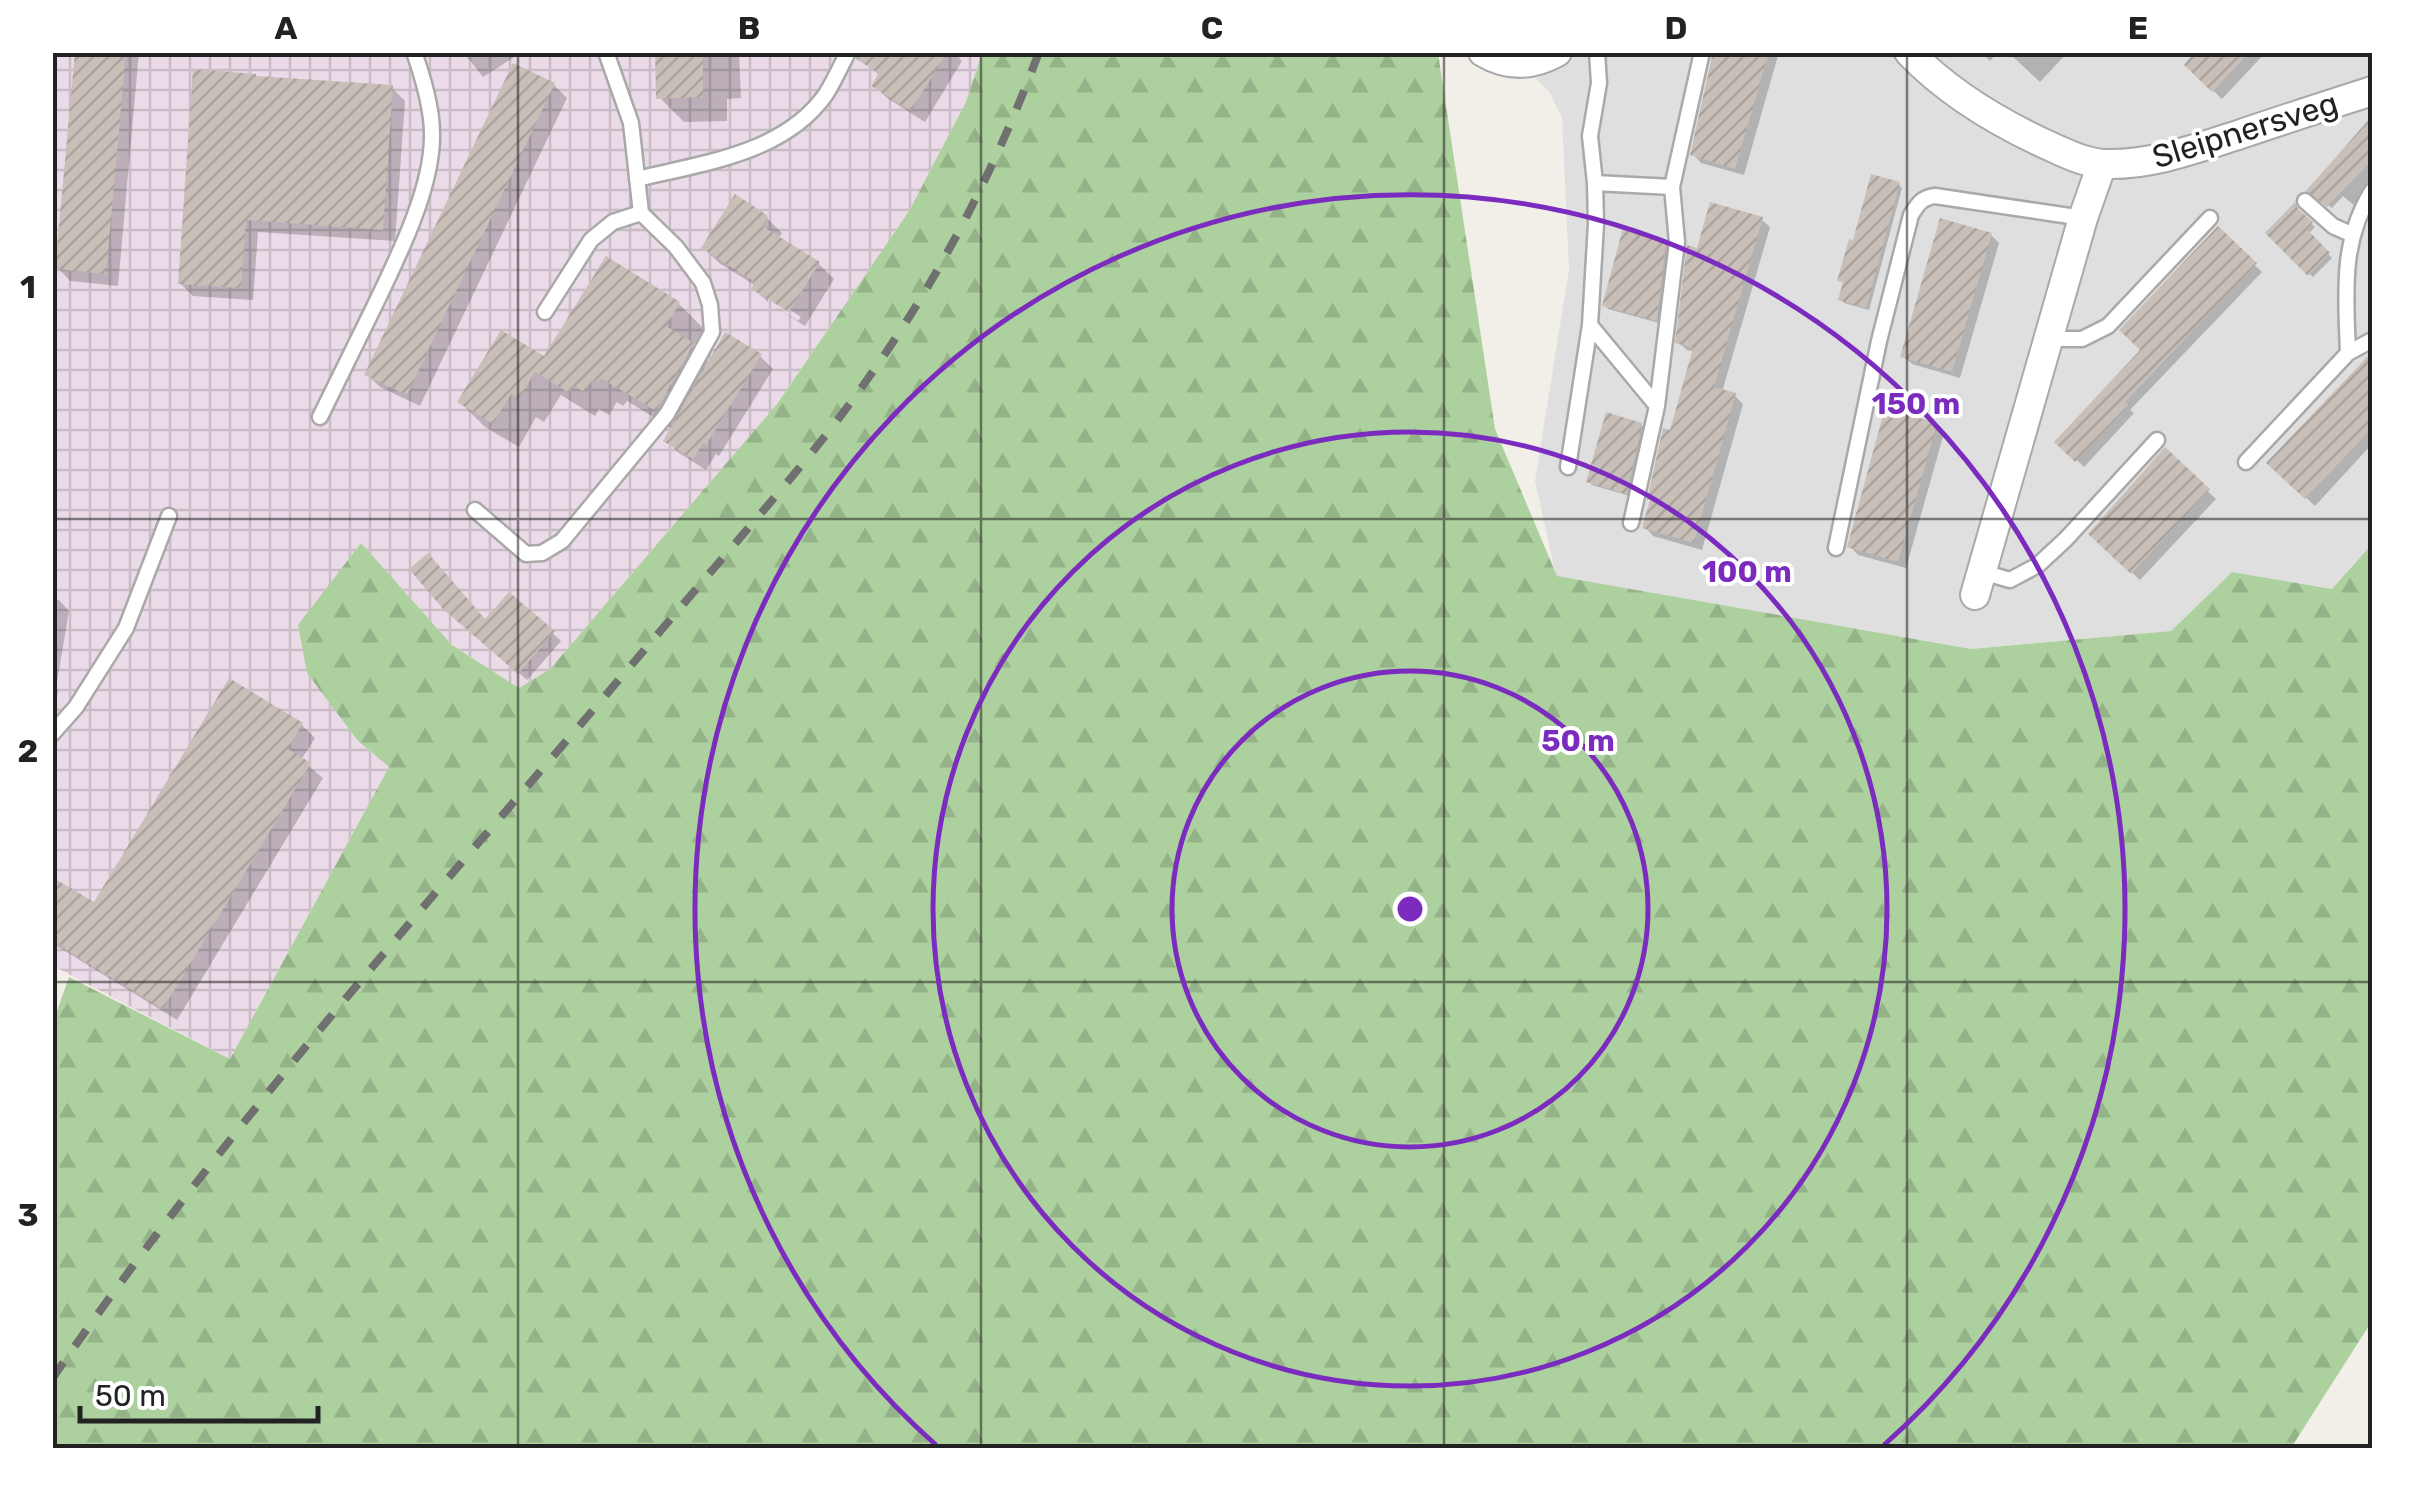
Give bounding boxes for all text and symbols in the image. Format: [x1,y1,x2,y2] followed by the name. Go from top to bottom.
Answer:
[275,9,298,47] text: A
[738,9,760,47] text: B
[1201,9,1223,47] text: C
[1665,9,1687,47] text: D
[2128,9,2148,47] text: E
[2148,84,2342,176] street label: Sleipnersveg
[20,268,36,306] text: 1
[1872,386,1960,422] text: 150 m
[1702,554,1792,590] text: 100 m
[1541,723,1615,759] text: 50 m
[18,732,38,770] text: 2
[1392,891,1428,927] centre of rings
[17,1196,39,1234] text: 3
[80,1361,318,1423] scale bar
[95,1378,166,1414] text: 50 m

